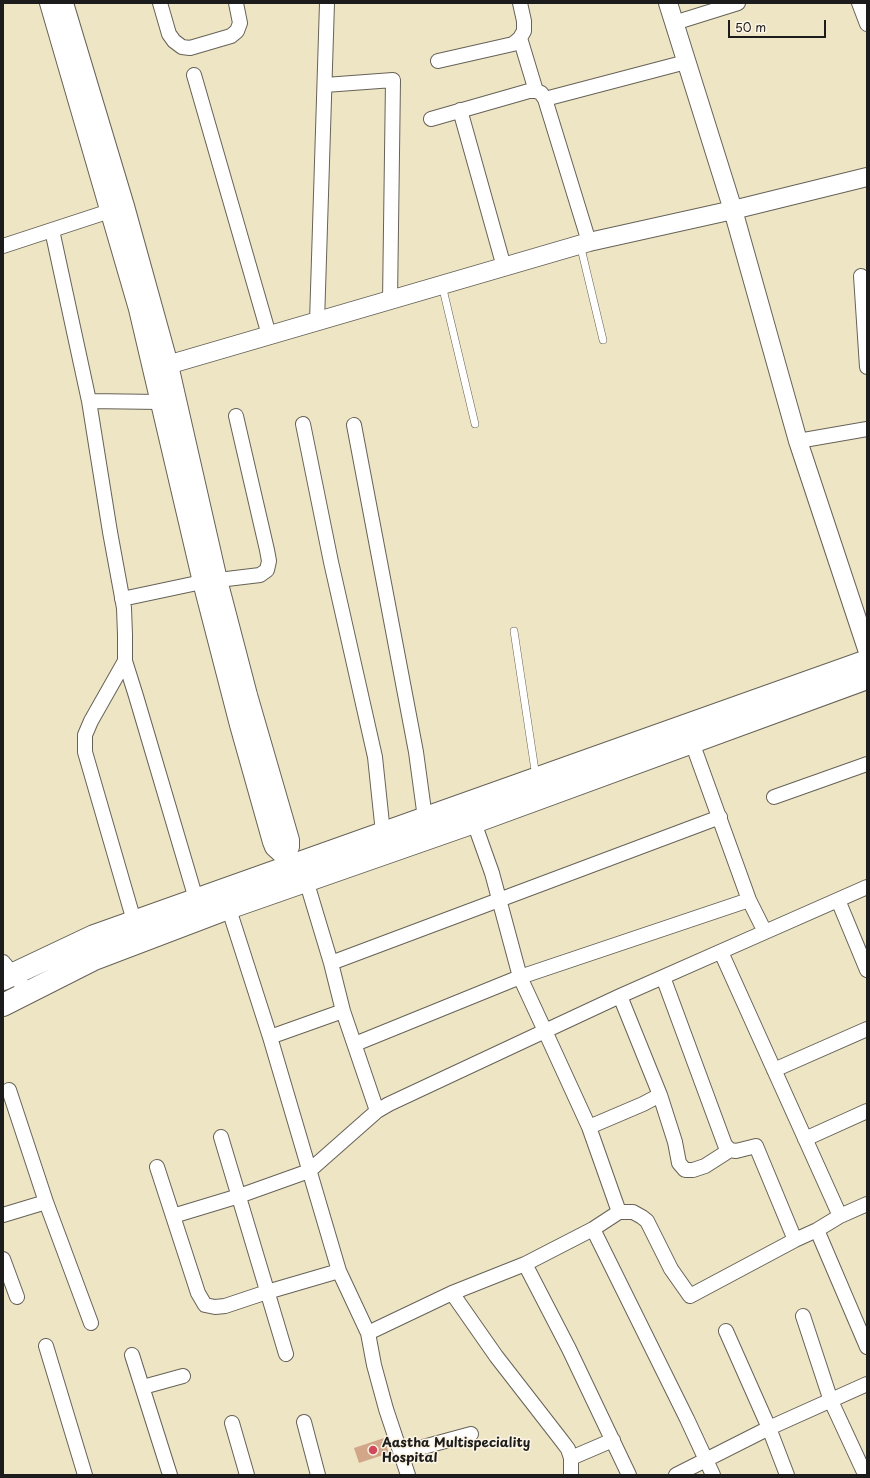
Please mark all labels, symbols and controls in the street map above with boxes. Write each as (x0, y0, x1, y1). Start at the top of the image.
scale bar (730, 12, 828, 38)
text: 50 m (735, 18, 766, 36)
place label: Aastha Multispeciality Hospital (382, 1435, 530, 1466)
marker: Aastha Multispeciality Hospital (367, 1444, 379, 1456)

